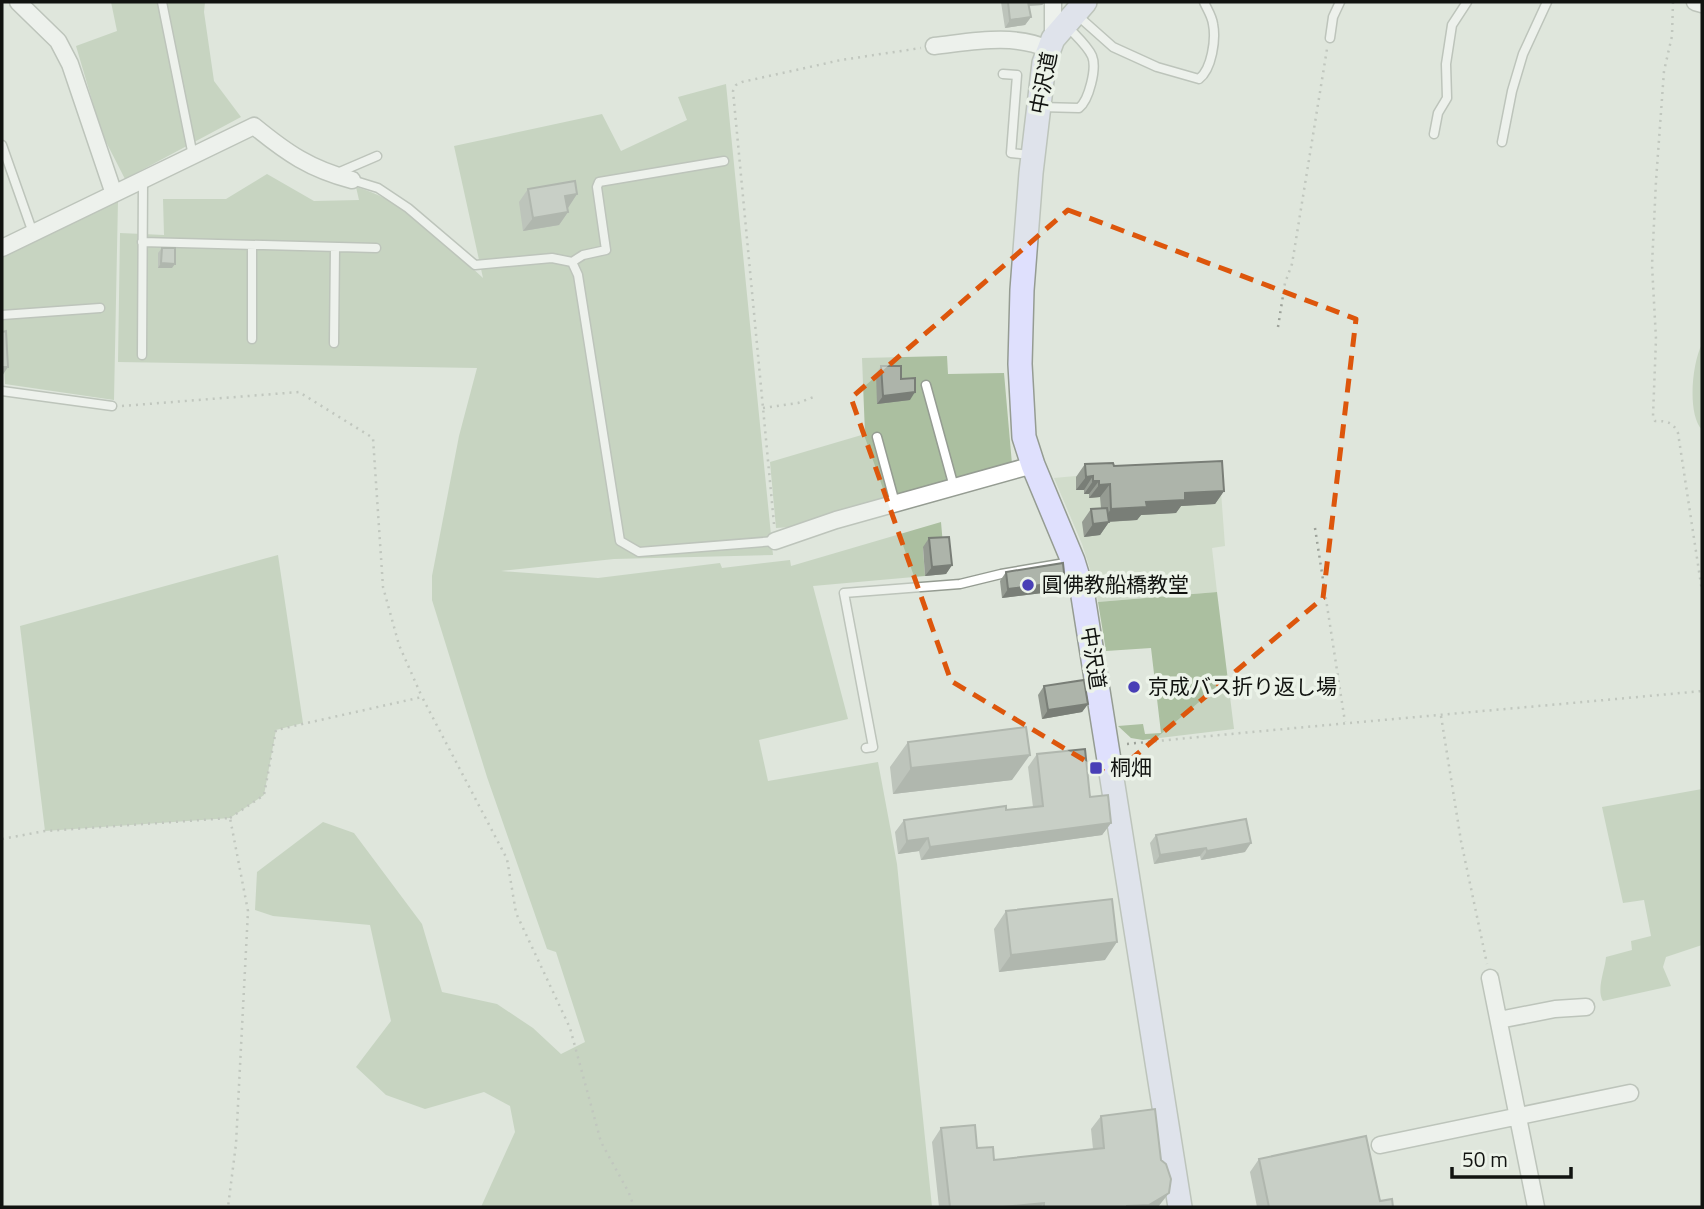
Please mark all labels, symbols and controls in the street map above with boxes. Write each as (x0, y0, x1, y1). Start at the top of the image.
street label: 中沢道 (1021, 49, 1065, 117)
place label: 圓佛教船橋教堂 (1042, 568, 1189, 600)
marker: 圓佛教船橋教堂 (1020, 577, 1036, 593)
street label: 中沢道 (1073, 624, 1115, 691)
place label: 京成バス折り返し場 (1148, 670, 1337, 702)
marker: 京成バス折り返し場 (1126, 679, 1142, 695)
place label: 桐畑 (1110, 751, 1152, 783)
marker: 桐畑 (1088, 760, 1104, 776)
scale bar (1452, 1136, 1571, 1180)
text: 50 m (1462, 1143, 1508, 1175)

